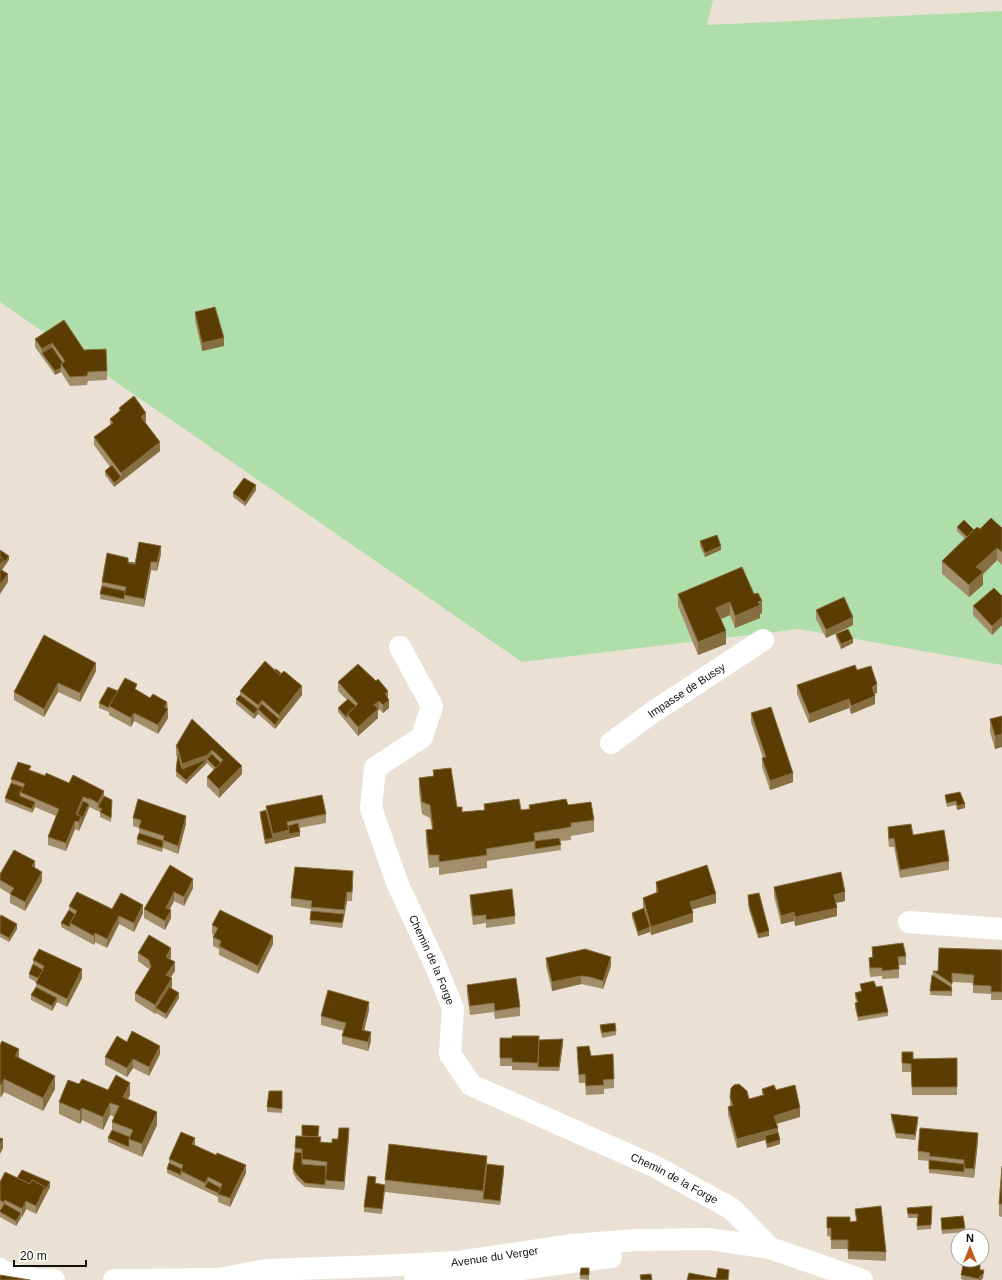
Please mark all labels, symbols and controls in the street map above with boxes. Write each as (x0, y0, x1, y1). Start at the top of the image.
street label: Impasse de Bussy (645, 660, 728, 720)
street label: Chemin de la Forge (407, 913, 457, 1006)
street label: Chemin de la Forge (629, 1151, 720, 1206)
north arrow (950, 1228, 990, 1268)
text: N (966, 1232, 974, 1244)
scale bar (14, 1242, 86, 1268)
street label: Avenue du Verger (451, 1244, 539, 1268)
text: 20 m (20, 1249, 47, 1263)

